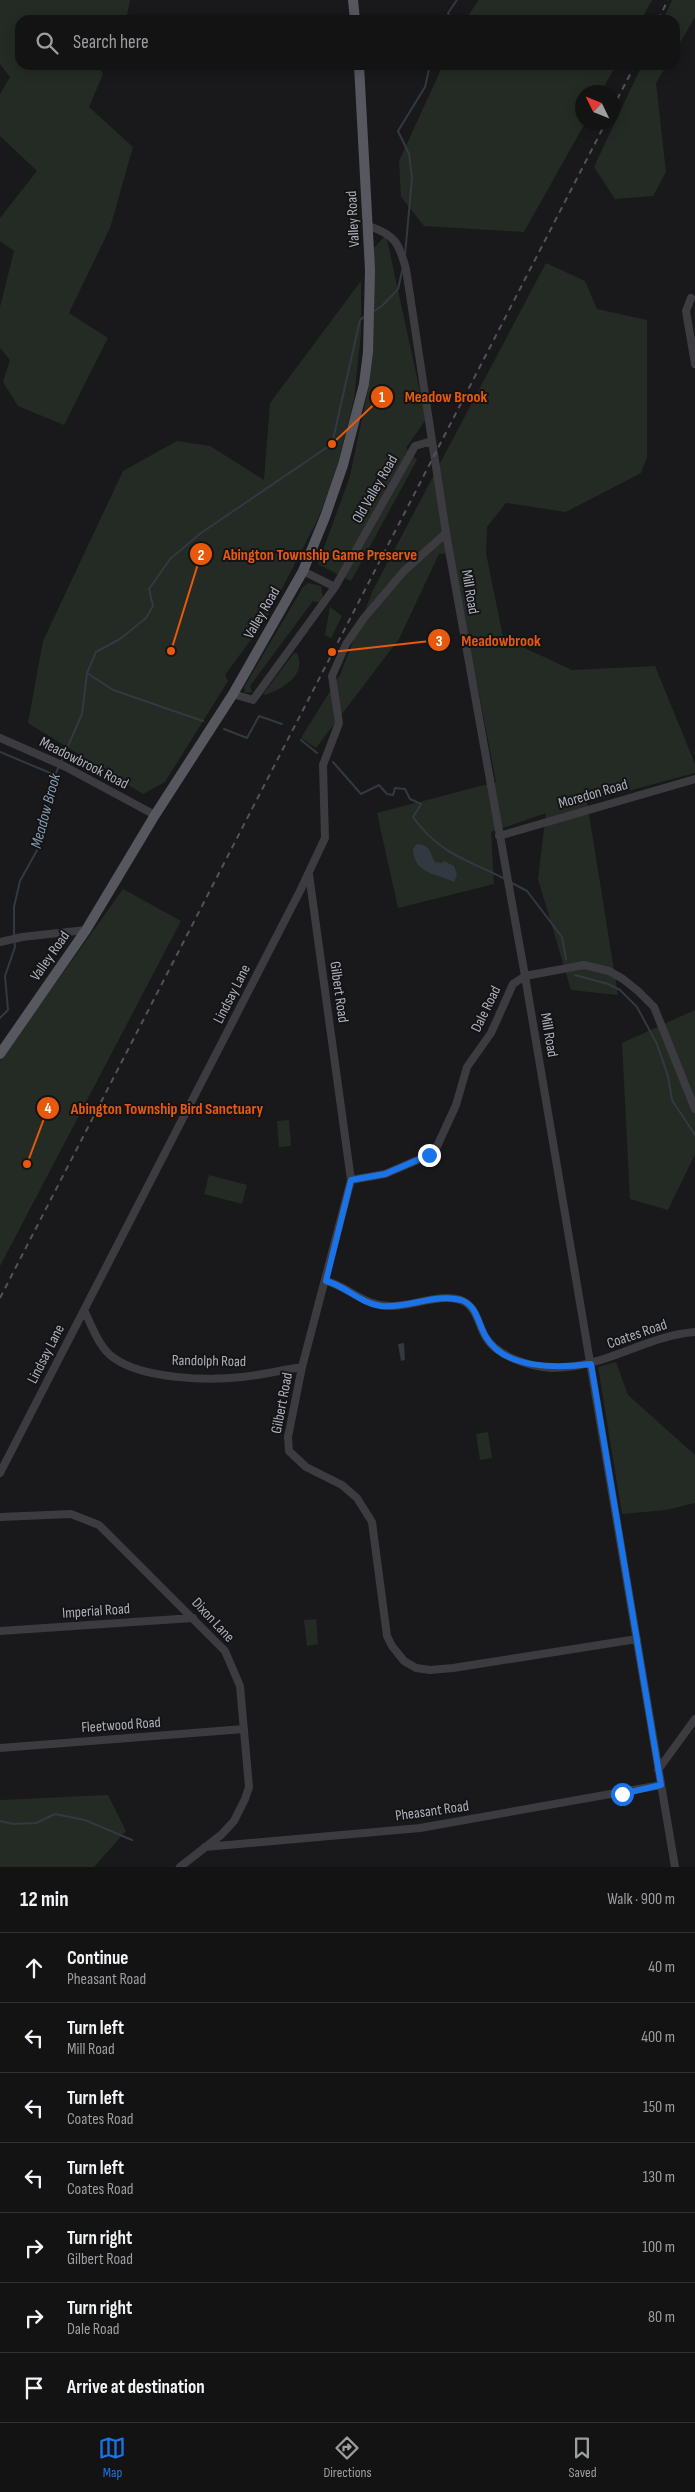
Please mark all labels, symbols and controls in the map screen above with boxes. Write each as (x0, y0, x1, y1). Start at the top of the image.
search box (15, 15, 680, 70)
icon: search (33, 29, 61, 57)
text: Search here (73, 31, 149, 54)
north arrow (575, 85, 620, 130)
street label: Valley Road (342, 190, 364, 248)
callout: Meadow Brook (369, 381, 497, 412)
text: 1 (379, 388, 385, 407)
text: Meadow Brook (405, 388, 488, 407)
street label: Old Valley Road (348, 452, 402, 526)
callout: Abington Township Game Preserve (188, 539, 427, 570)
text: 2 (198, 546, 204, 565)
text: Abington Township Game Preserve (222, 546, 417, 565)
street label: Mill Road (457, 568, 483, 616)
street label: Valley Road (240, 584, 284, 642)
callout: Meadowbrook (426, 625, 551, 656)
text: 3 (436, 632, 443, 651)
text: Meadowbrook (461, 632, 541, 651)
street label: Meadowbrook Road (36, 732, 132, 794)
water label: Meadow Brook (27, 771, 65, 850)
street label: Moredon Road (556, 775, 630, 813)
street label: Valley Road (26, 927, 74, 985)
street label: Gilbert Road (325, 960, 353, 1024)
street label: Lindsay Lane (209, 961, 255, 1027)
street label: Dale Road (467, 983, 505, 1035)
street label: Mill Road (536, 1011, 562, 1059)
callout: Abington Township Bird Sanctuary (36, 1092, 273, 1123)
text: 4 (45, 1099, 52, 1118)
text: Abington Township Bird Sanctuary (70, 1100, 264, 1119)
route end (418, 1144, 441, 1167)
street label: Coates Road (604, 1315, 670, 1353)
street label: Lindsay Lane (23, 1321, 69, 1387)
street label: Randolph Road (172, 1351, 246, 1371)
street label: Gilbert Road (267, 1371, 297, 1435)
street label: Dixon Lane (188, 1594, 238, 1646)
street label: Imperial Road (61, 1599, 131, 1623)
street label: Fleetwood Road (81, 1713, 161, 1737)
route start (611, 1783, 634, 1806)
street label: Pheasant Road (394, 1796, 470, 1826)
text: 12 min (20, 1887, 68, 1912)
text: Walk · 900 m (607, 1890, 675, 1909)
text: Continue (67, 1947, 128, 1970)
icon: ahead (20, 1954, 48, 1982)
text: 40 m (648, 1958, 675, 1977)
text: Pheasant Road (67, 1970, 146, 1989)
text: Turn left (67, 2017, 124, 2040)
icon: left (20, 2024, 48, 2052)
text: 400 m (641, 2028, 675, 2047)
text: Mill Road (67, 2040, 115, 2059)
text: Turn left (67, 2087, 124, 2110)
icon: left (20, 2094, 48, 2122)
text: 150 m (643, 2098, 675, 2117)
text: Coates Road (67, 2110, 134, 2129)
text: Turn left (67, 2157, 124, 2180)
icon: left (20, 2164, 48, 2192)
text: 130 m (643, 2168, 675, 2187)
text: Coates Road (67, 2180, 134, 2199)
text: Turn right (67, 2227, 132, 2250)
icon: right (20, 2234, 48, 2262)
text: 100 m (642, 2238, 675, 2257)
text: Gilbert Road (67, 2250, 133, 2269)
text: Turn right (67, 2297, 132, 2320)
icon: right (20, 2304, 48, 2332)
text: 80 m (648, 2308, 675, 2327)
text: Dale Road (67, 2320, 120, 2339)
icon: arrive (20, 2374, 48, 2402)
text: Arrive at destination (67, 2376, 205, 2399)
tab: Map (98, 2434, 126, 2481)
tab: Directions (323, 2434, 372, 2481)
tab: Saved (568, 2434, 597, 2481)

